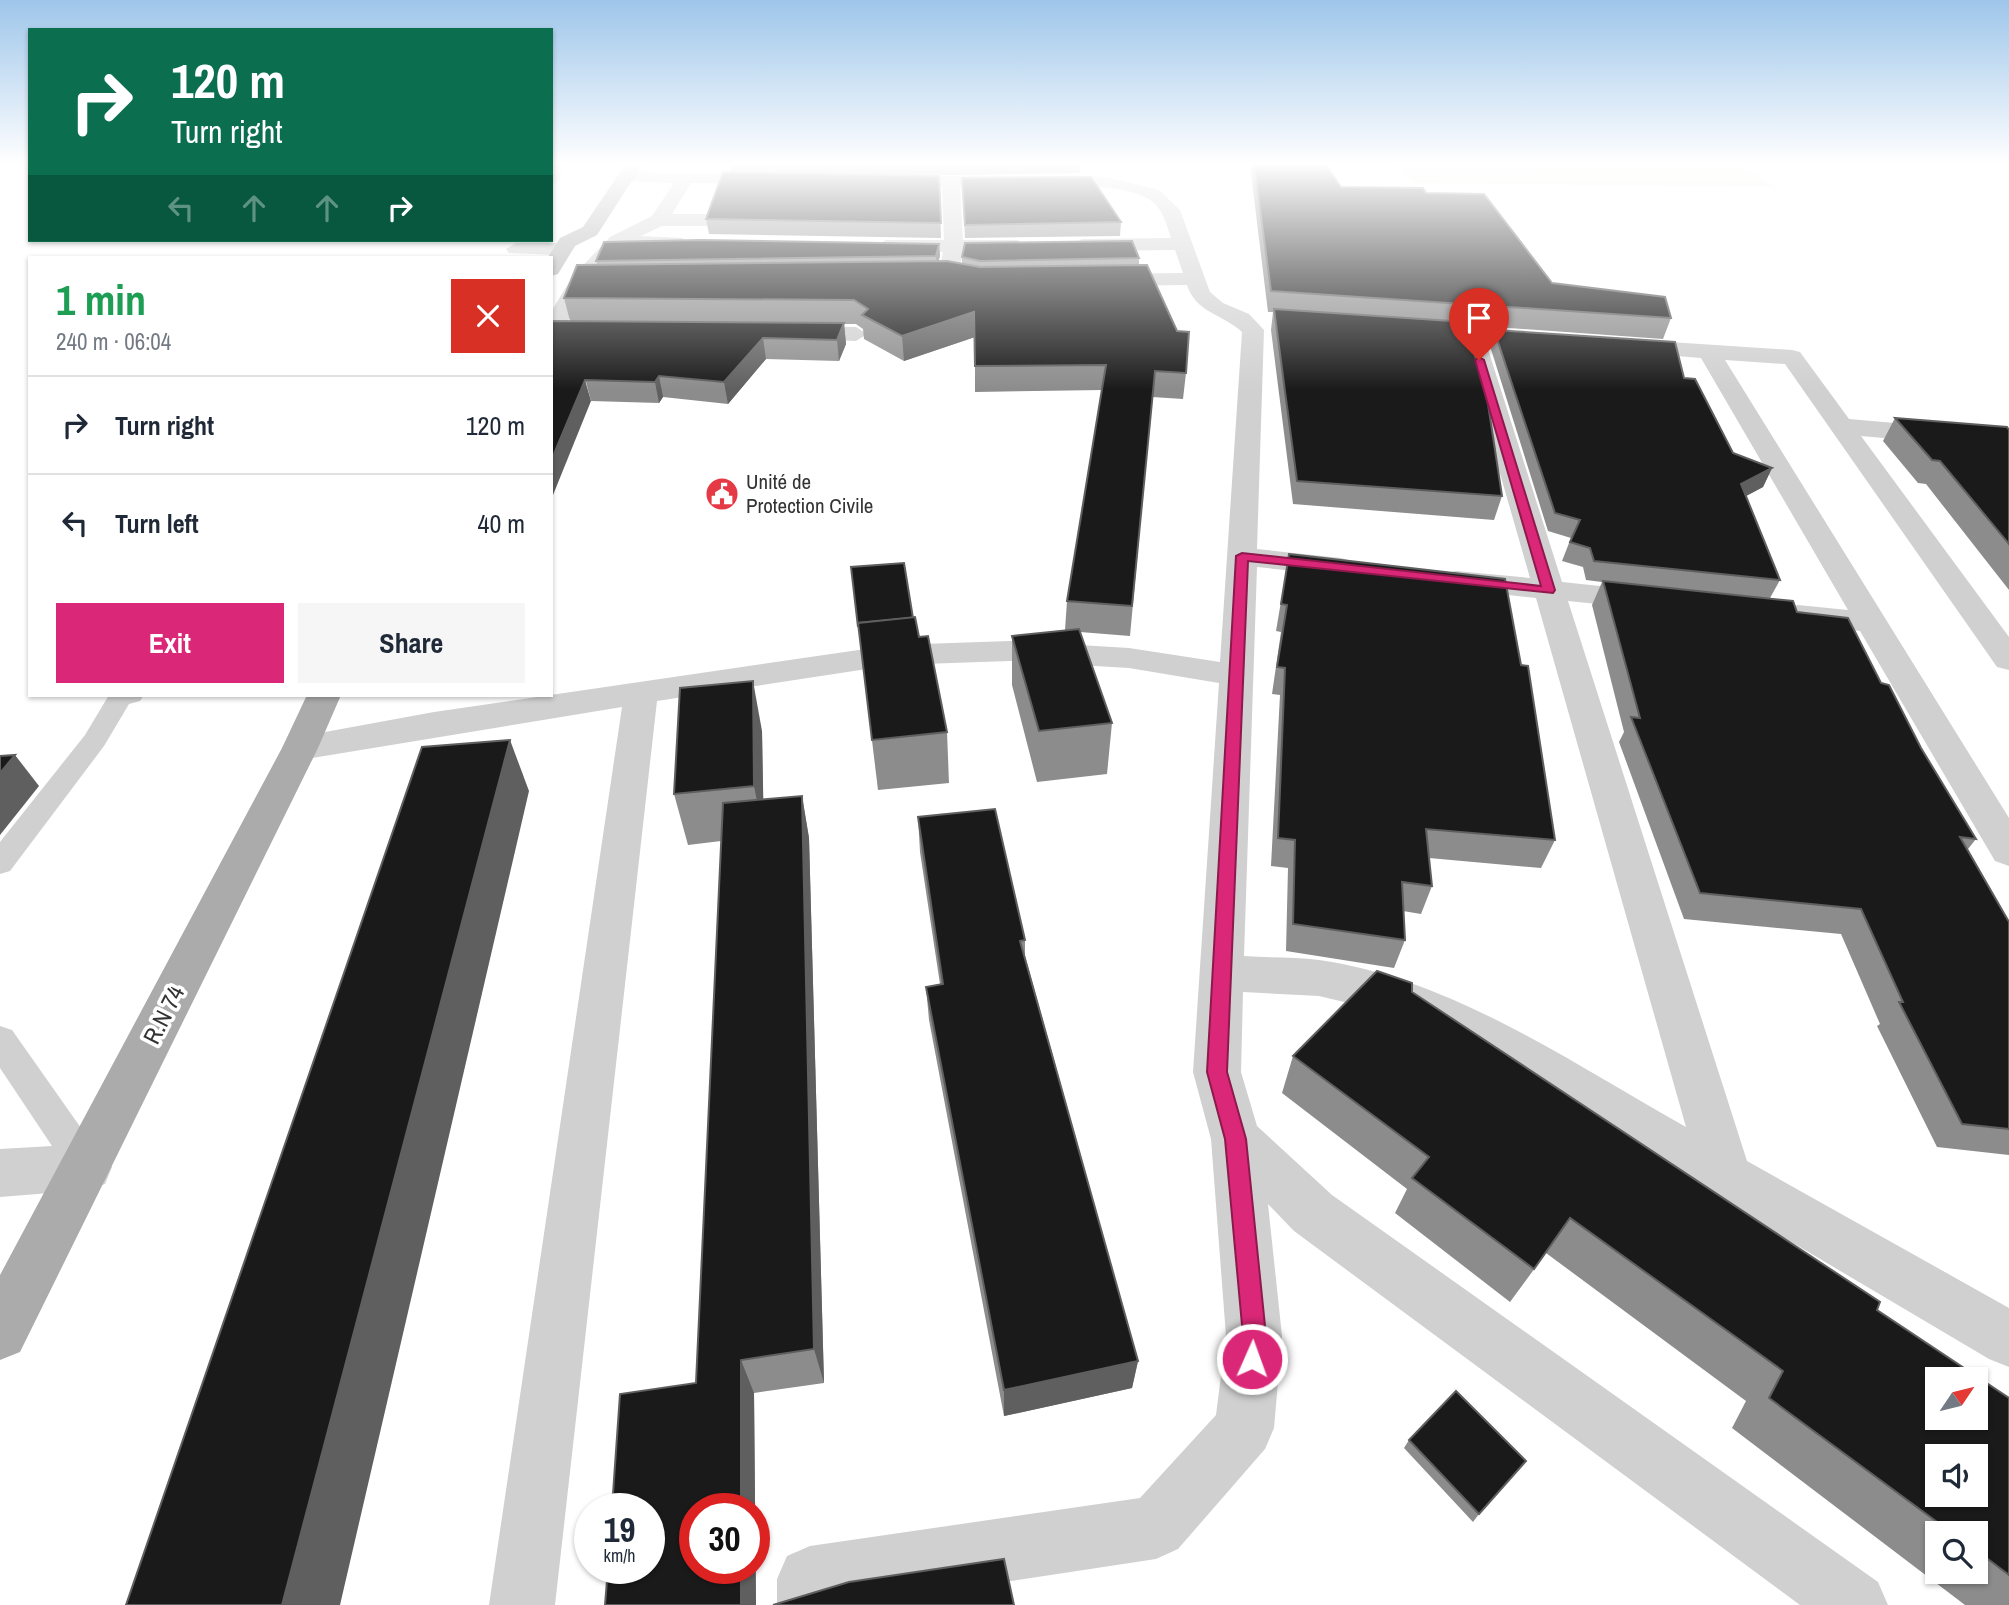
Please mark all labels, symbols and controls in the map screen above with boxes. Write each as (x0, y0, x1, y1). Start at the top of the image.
text: 120 m (171, 47, 285, 113)
icon: right (56, 56, 147, 147)
text: Turn right (171, 110, 283, 153)
icon: left (162, 189, 200, 227)
icon: ahead (235, 189, 273, 227)
icon: ahead (308, 189, 346, 227)
icon: right (381, 189, 419, 227)
text: 1 min (56, 272, 146, 328)
button: close (451, 279, 525, 353)
pin (1449, 288, 1509, 360)
icon: arrive (1460, 299, 1498, 337)
text: 240 m · 06:04 (56, 326, 171, 357)
icon: right (56, 406, 94, 444)
text: Turn right (115, 408, 214, 443)
text: 120 m (466, 408, 525, 443)
place label: Unité de Protection Civile (746, 467, 873, 520)
public building icon: Unité de Protection Civile (703, 475, 741, 513)
icon: left (56, 504, 94, 542)
text: Turn left (115, 506, 199, 541)
text: 40 m (478, 506, 525, 541)
button: Exit (56, 603, 284, 683)
button: Share (298, 603, 525, 683)
street label: R.N 74 (135, 980, 191, 1049)
position arrow (1215, 1322, 1289, 1396)
north arrow (1925, 1367, 1988, 1430)
map controls (1925, 1367, 1988, 1584)
button: sound (1925, 1444, 1988, 1507)
speed limit sign: 30 (679, 1493, 770, 1584)
text: 19 (604, 1506, 635, 1553)
button: search (1925, 1521, 1988, 1584)
text: km/h (604, 1543, 636, 1568)

